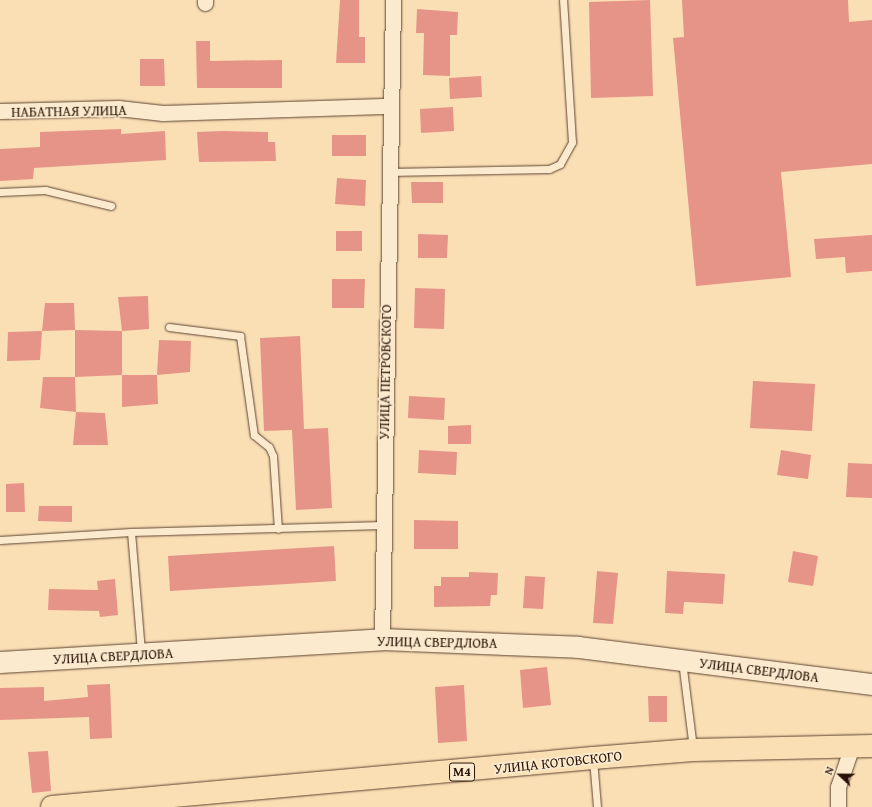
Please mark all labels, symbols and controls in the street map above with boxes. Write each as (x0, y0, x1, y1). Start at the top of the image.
street label: НАБАТНАЯ УЛИЦА (11, 102, 127, 120)
street label: УЛИЦА ПЕТРОВСКОГО (375, 304, 395, 440)
street label: УЛИЦА СВЕРДЛОВА (377, 633, 497, 651)
street label: УЛИЦА СВЕРДЛОВА (52, 644, 174, 668)
street label: УЛИЦА СВЕРДЛОВА (698, 654, 820, 686)
street label: УЛИЦА КОТОВСКОГО (493, 747, 623, 777)
north arrow (820, 755, 860, 795)
road number: M4 (449, 761, 475, 783)
text: N (820, 764, 838, 777)

